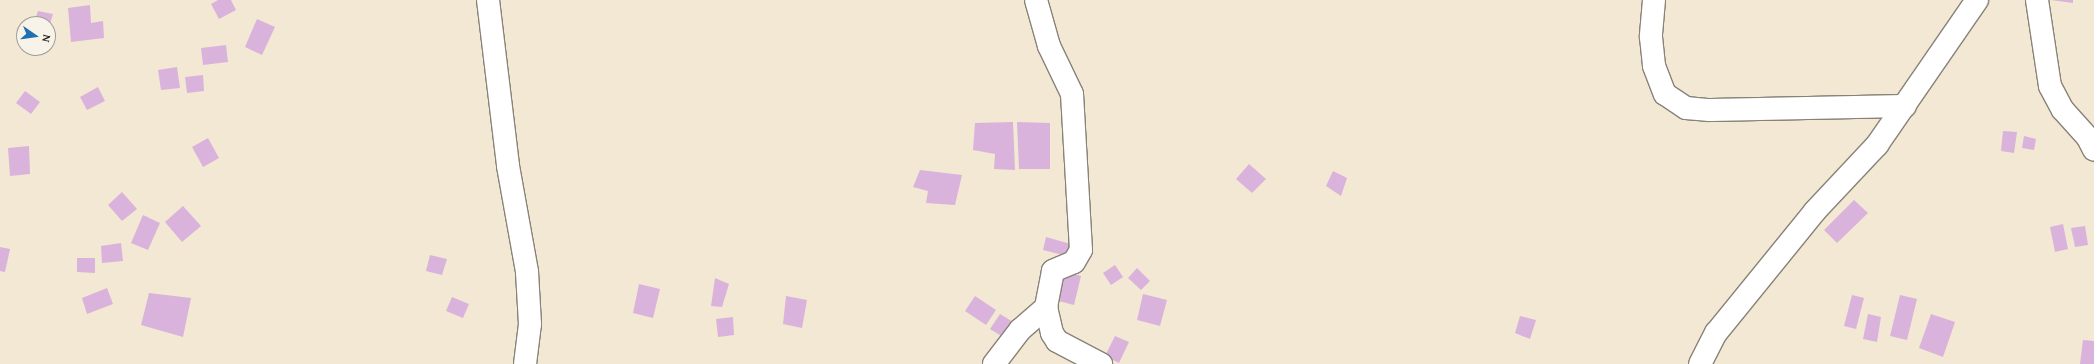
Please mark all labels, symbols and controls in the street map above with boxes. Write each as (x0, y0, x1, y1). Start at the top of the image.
north arrow (16, 16, 56, 56)
text: N (38, 33, 55, 44)

